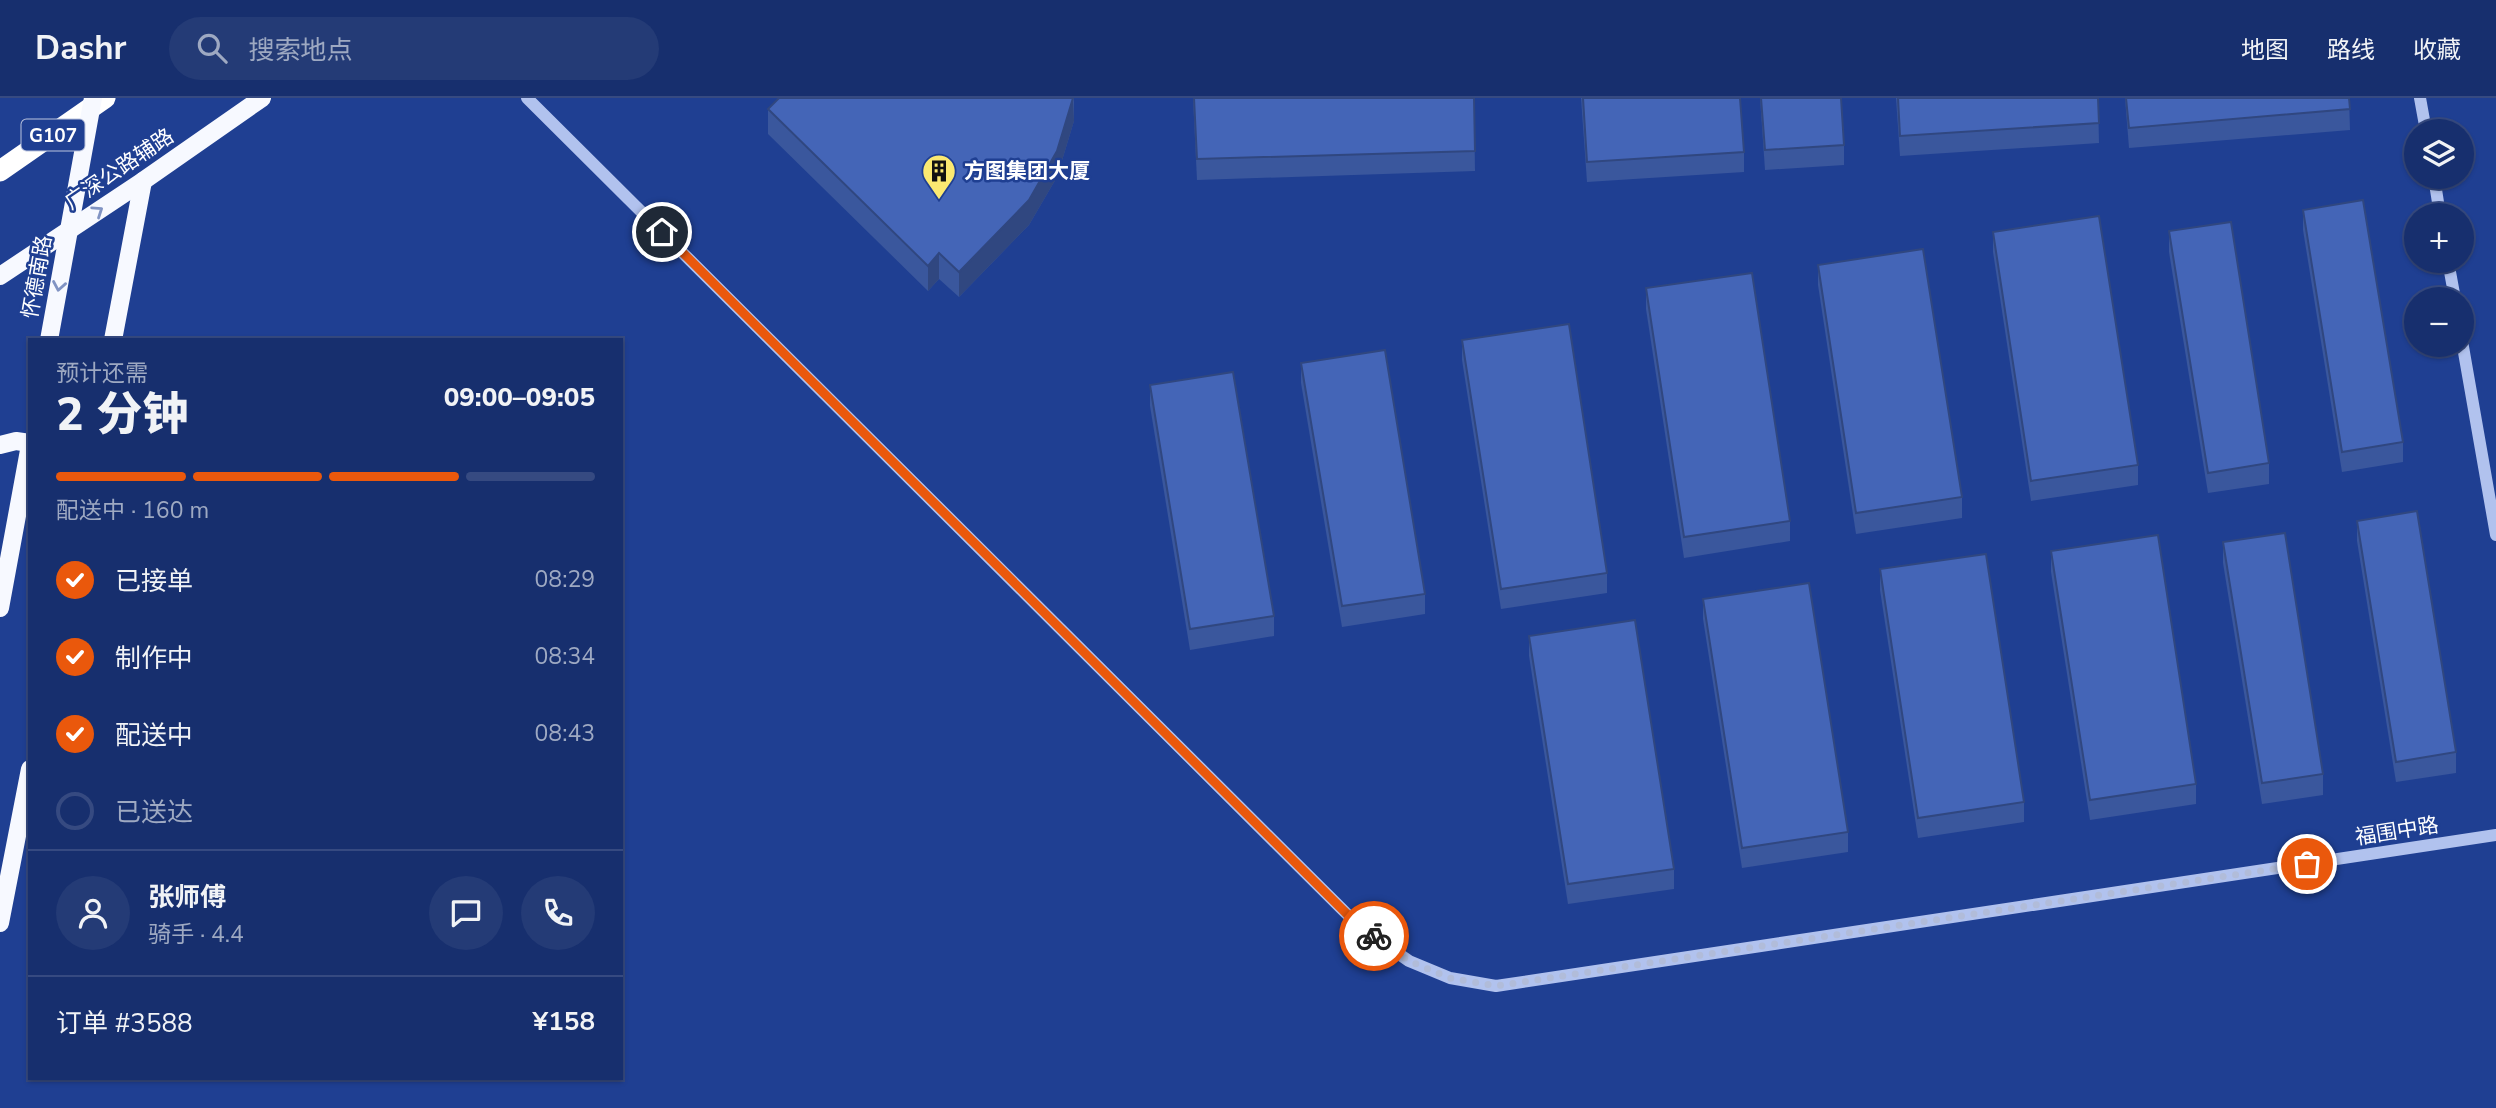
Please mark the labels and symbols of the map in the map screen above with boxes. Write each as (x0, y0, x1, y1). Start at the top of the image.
road number: G107 (22, 120, 84, 150)
street label: 广深公路辅路 (59, 122, 179, 216)
building icon: 方图集团大厦 (920, 152, 958, 201)
place label: 方图集团大厦 (964, 157, 1090, 185)
pin (632, 202, 692, 262)
one-way arrow (90, 207, 103, 219)
street label: 怀德南路 (16, 233, 58, 321)
one-way arrow (52, 280, 67, 292)
street label: 福围中路 (2353, 811, 2441, 851)
pin (2277, 834, 2337, 894)
courier (1339, 901, 1409, 971)

